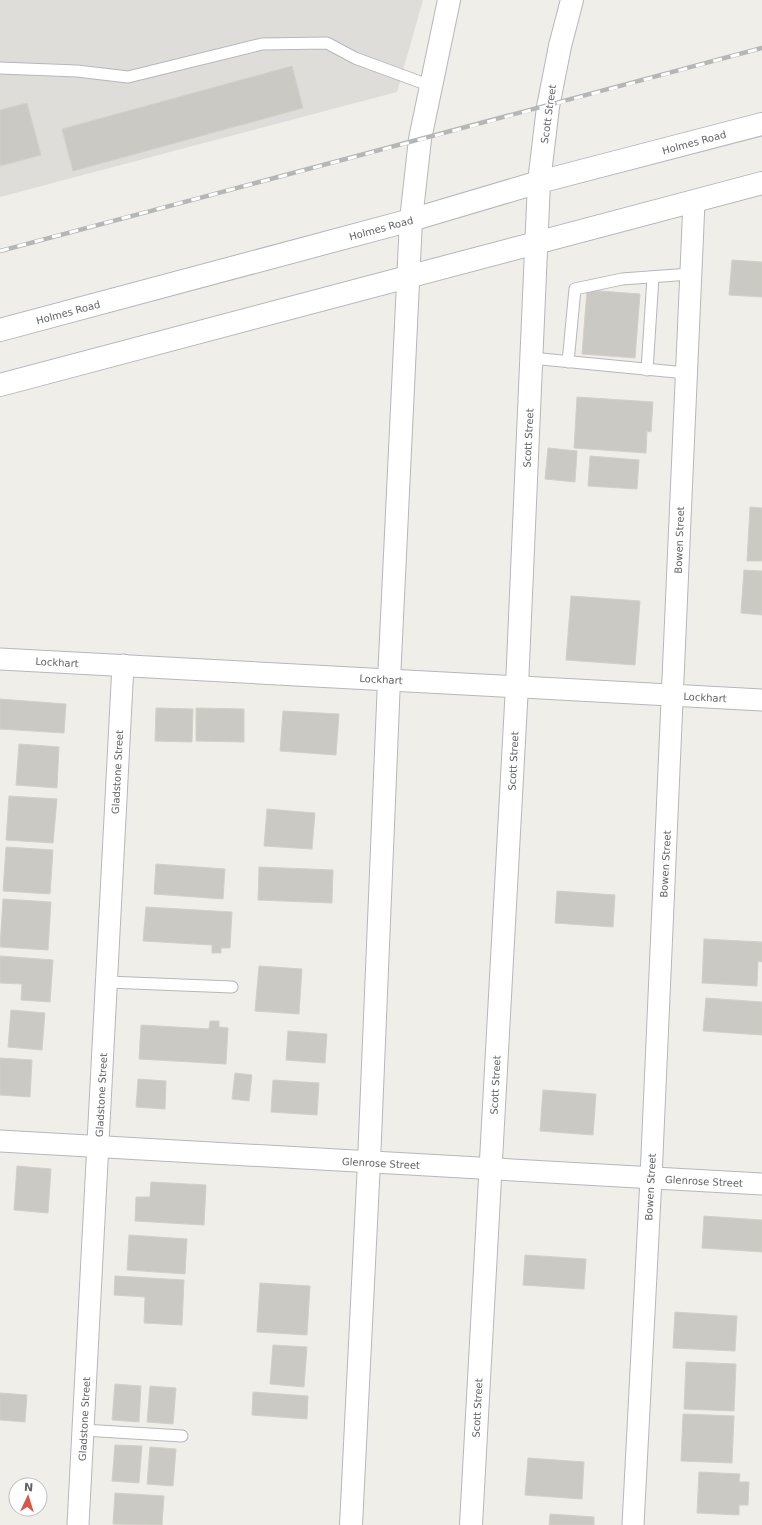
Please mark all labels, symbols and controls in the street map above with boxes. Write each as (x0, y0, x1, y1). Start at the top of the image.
street label: Scott Street (539, 84, 558, 144)
street label: Holmes Road (661, 129, 727, 156)
street label: Holmes Road (348, 215, 414, 242)
street label: Holmes Road (35, 299, 101, 326)
street label: Scott Street (521, 408, 536, 468)
street label: Bowen Street (673, 506, 686, 574)
street label: Lockhart (35, 656, 79, 669)
street label: Lockhart (359, 673, 403, 686)
street label: Lockhart (683, 691, 727, 704)
street label: Gladstone Street (110, 730, 125, 814)
street label: Scott Street (506, 731, 521, 791)
street label: Bowen Street (658, 830, 673, 898)
street label: Gladstone Street (94, 1053, 109, 1137)
street label: Scott Street (488, 1055, 503, 1115)
street label: Bowen Street (643, 1153, 658, 1221)
street label: Glenrose Street (342, 1156, 420, 1171)
street label: Glenrose Street (665, 1174, 743, 1189)
street label: Gladstone Street (77, 1377, 92, 1461)
street label: Scott Street (470, 1378, 485, 1438)
north arrow (8, 1477, 48, 1517)
text: N (24, 1481, 34, 1494)

